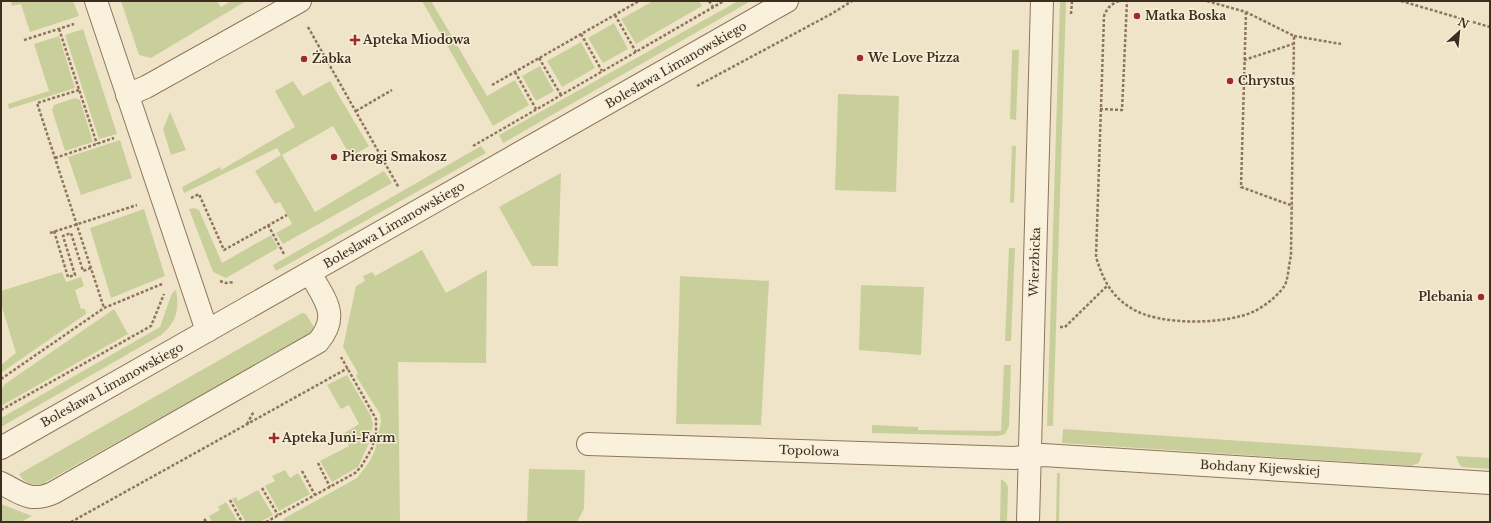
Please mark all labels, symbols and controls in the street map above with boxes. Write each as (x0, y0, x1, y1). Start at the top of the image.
place label: Matka Boska (1145, 8, 1226, 23)
marker: Matka Boska (1132, 11, 1142, 21)
north arrow (1439, 12, 1479, 52)
text: N (1456, 15, 1472, 32)
street label: Bolesława Limanowskiego (602, 18, 749, 111)
place label: Apteka Miodowa (362, 32, 470, 47)
marker: Apteka Miodowa (350, 35, 360, 45)
place label: Żabka (312, 50, 352, 66)
place label: We Love Pizza (867, 50, 960, 65)
marker: We Love Pizza (855, 53, 865, 63)
marker: Żabka (299, 54, 309, 64)
place label: Chrystus (1238, 73, 1295, 88)
marker: Chrystus (1225, 76, 1235, 86)
place label: Pierogi Smakosz (342, 149, 447, 164)
marker: Pierogi Smakosz (329, 152, 339, 162)
street label: Bolesława Limanowskiego (320, 178, 467, 271)
street label: Wierzbicka (1026, 226, 1043, 298)
place label: Plebania (1418, 289, 1473, 304)
marker: Plebania (1476, 292, 1486, 302)
street label: Bolesława Limanowskiego (38, 339, 186, 430)
place label: Apteka Juni-Farm (281, 430, 396, 445)
marker: Apteka Juni-Farm (269, 433, 279, 443)
street label: Topolowa (779, 442, 840, 459)
street label: Bohdany Kijewskiej (1200, 457, 1320, 478)

